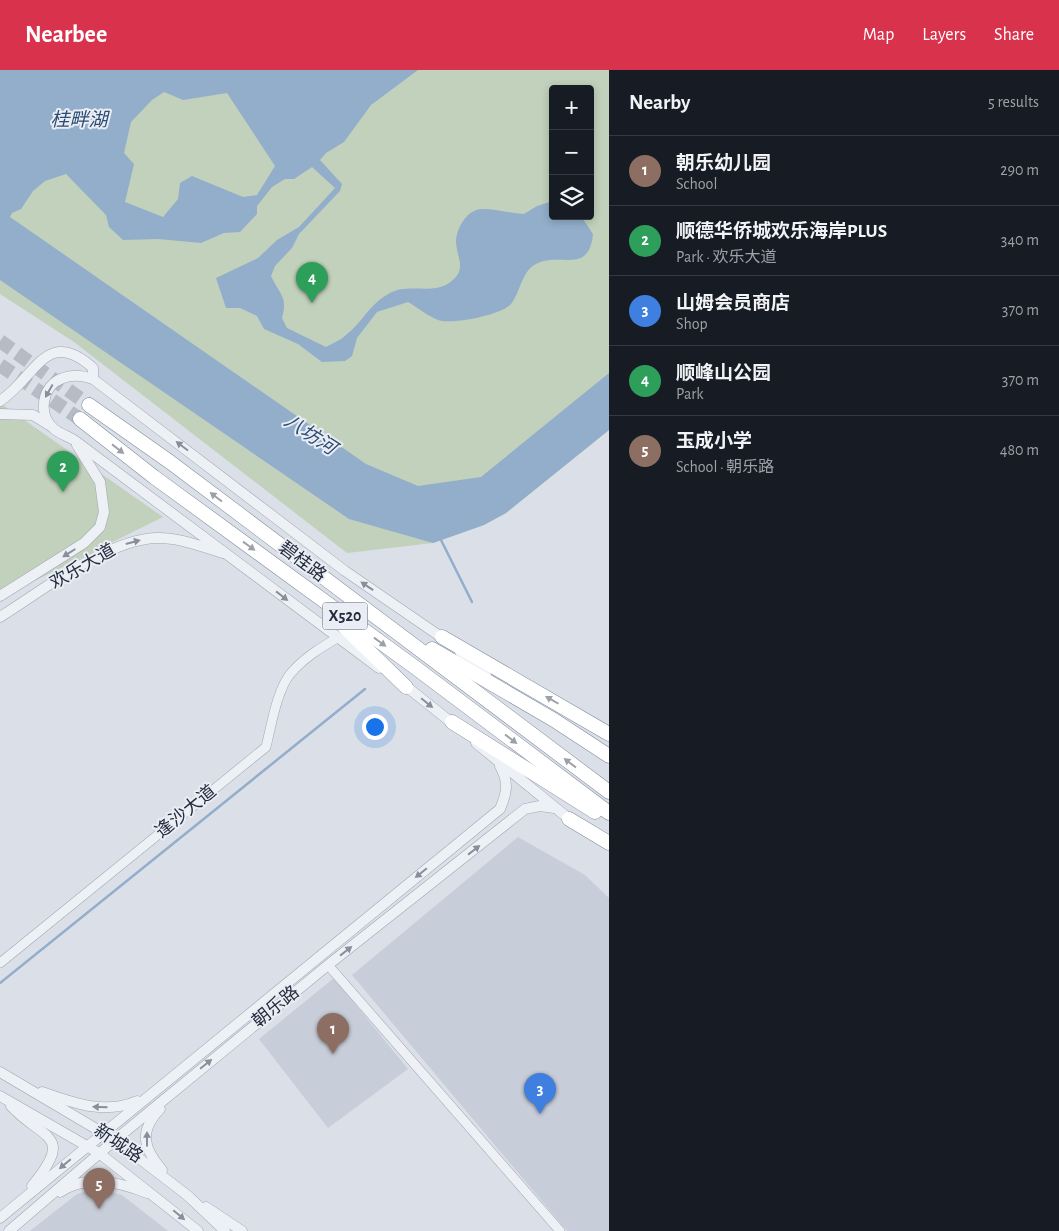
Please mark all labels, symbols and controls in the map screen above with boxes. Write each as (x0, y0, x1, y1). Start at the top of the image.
text: Nearbee (25, 23, 107, 47)
text: Map (863, 26, 894, 44)
text: Layers (922, 26, 966, 44)
text: Share (994, 26, 1034, 44)
map controls (549, 85, 594, 220)
button: + (549, 85, 594, 130)
text: Nearby (629, 92, 690, 113)
text: 5 results (988, 94, 1039, 110)
water label: 桂畔湖 (50, 110, 110, 130)
button: − (549, 130, 594, 175)
text: 朝乐幼儿园 (676, 154, 771, 173)
text: 1 (642, 162, 648, 178)
text: 290 m (1000, 162, 1039, 178)
button: layers (549, 175, 594, 220)
text: School (676, 176, 717, 192)
text: 顺德华侨城欢乐海岸PLUS (676, 222, 887, 241)
text: 2 (641, 232, 649, 248)
text: 340 m (1001, 232, 1039, 248)
text: Park · 欢乐大道 (676, 249, 777, 265)
pin: 4 (296, 262, 328, 303)
text: 山姆会员商店 (676, 294, 790, 313)
text: 3 (642, 302, 648, 318)
text: 370 m (1002, 302, 1039, 318)
text: Shop (676, 316, 708, 332)
text: 顺峰山公园 (676, 364, 771, 383)
text: 4 (641, 372, 649, 388)
text: 370 m (1002, 372, 1039, 388)
one-way arrow (45, 383, 53, 398)
text: Park (676, 386, 704, 402)
water label: 八坊河 (281, 410, 344, 461)
text: 玉成小学 (676, 432, 752, 451)
one-way arrow (176, 441, 189, 452)
text: 5 (642, 442, 648, 458)
text: 480 m (1000, 442, 1039, 458)
one-way arrow (112, 444, 125, 455)
pin: 2 (47, 451, 79, 492)
text: School · 朝乐路 (676, 459, 774, 475)
one-way arrow (210, 492, 223, 503)
one-way arrow (126, 537, 141, 545)
street label: 碧桂路 (275, 537, 330, 585)
street label: 欢乐大道 (46, 539, 119, 593)
one-way arrow (242, 540, 255, 551)
one-way arrow (62, 549, 76, 558)
one-way arrow (361, 581, 374, 591)
one-way arrow (276, 591, 289, 602)
road number: X520 (322, 602, 368, 630)
one-way arrow (373, 636, 386, 647)
one-way arrow (545, 696, 559, 705)
one-way arrow (420, 698, 433, 709)
your location (362, 714, 388, 740)
one-way arrow (504, 733, 517, 744)
one-way arrow (563, 758, 577, 768)
street label: 逢沙大道 (151, 781, 220, 842)
one-way arrow (467, 845, 480, 855)
one-way arrow (415, 868, 428, 879)
one-way arrow (339, 945, 352, 956)
street label: 朝乐路 (248, 981, 303, 1031)
pin: 1 (317, 1013, 349, 1054)
one-way arrow (200, 1059, 213, 1070)
pin: 3 (524, 1073, 556, 1114)
one-way arrow (92, 1103, 108, 1111)
street label: 新城路 (91, 1120, 147, 1167)
one-way arrow (143, 1130, 151, 1146)
one-way arrow (59, 1159, 72, 1170)
pin: 5 (83, 1168, 115, 1209)
one-way arrow (173, 1209, 185, 1221)

